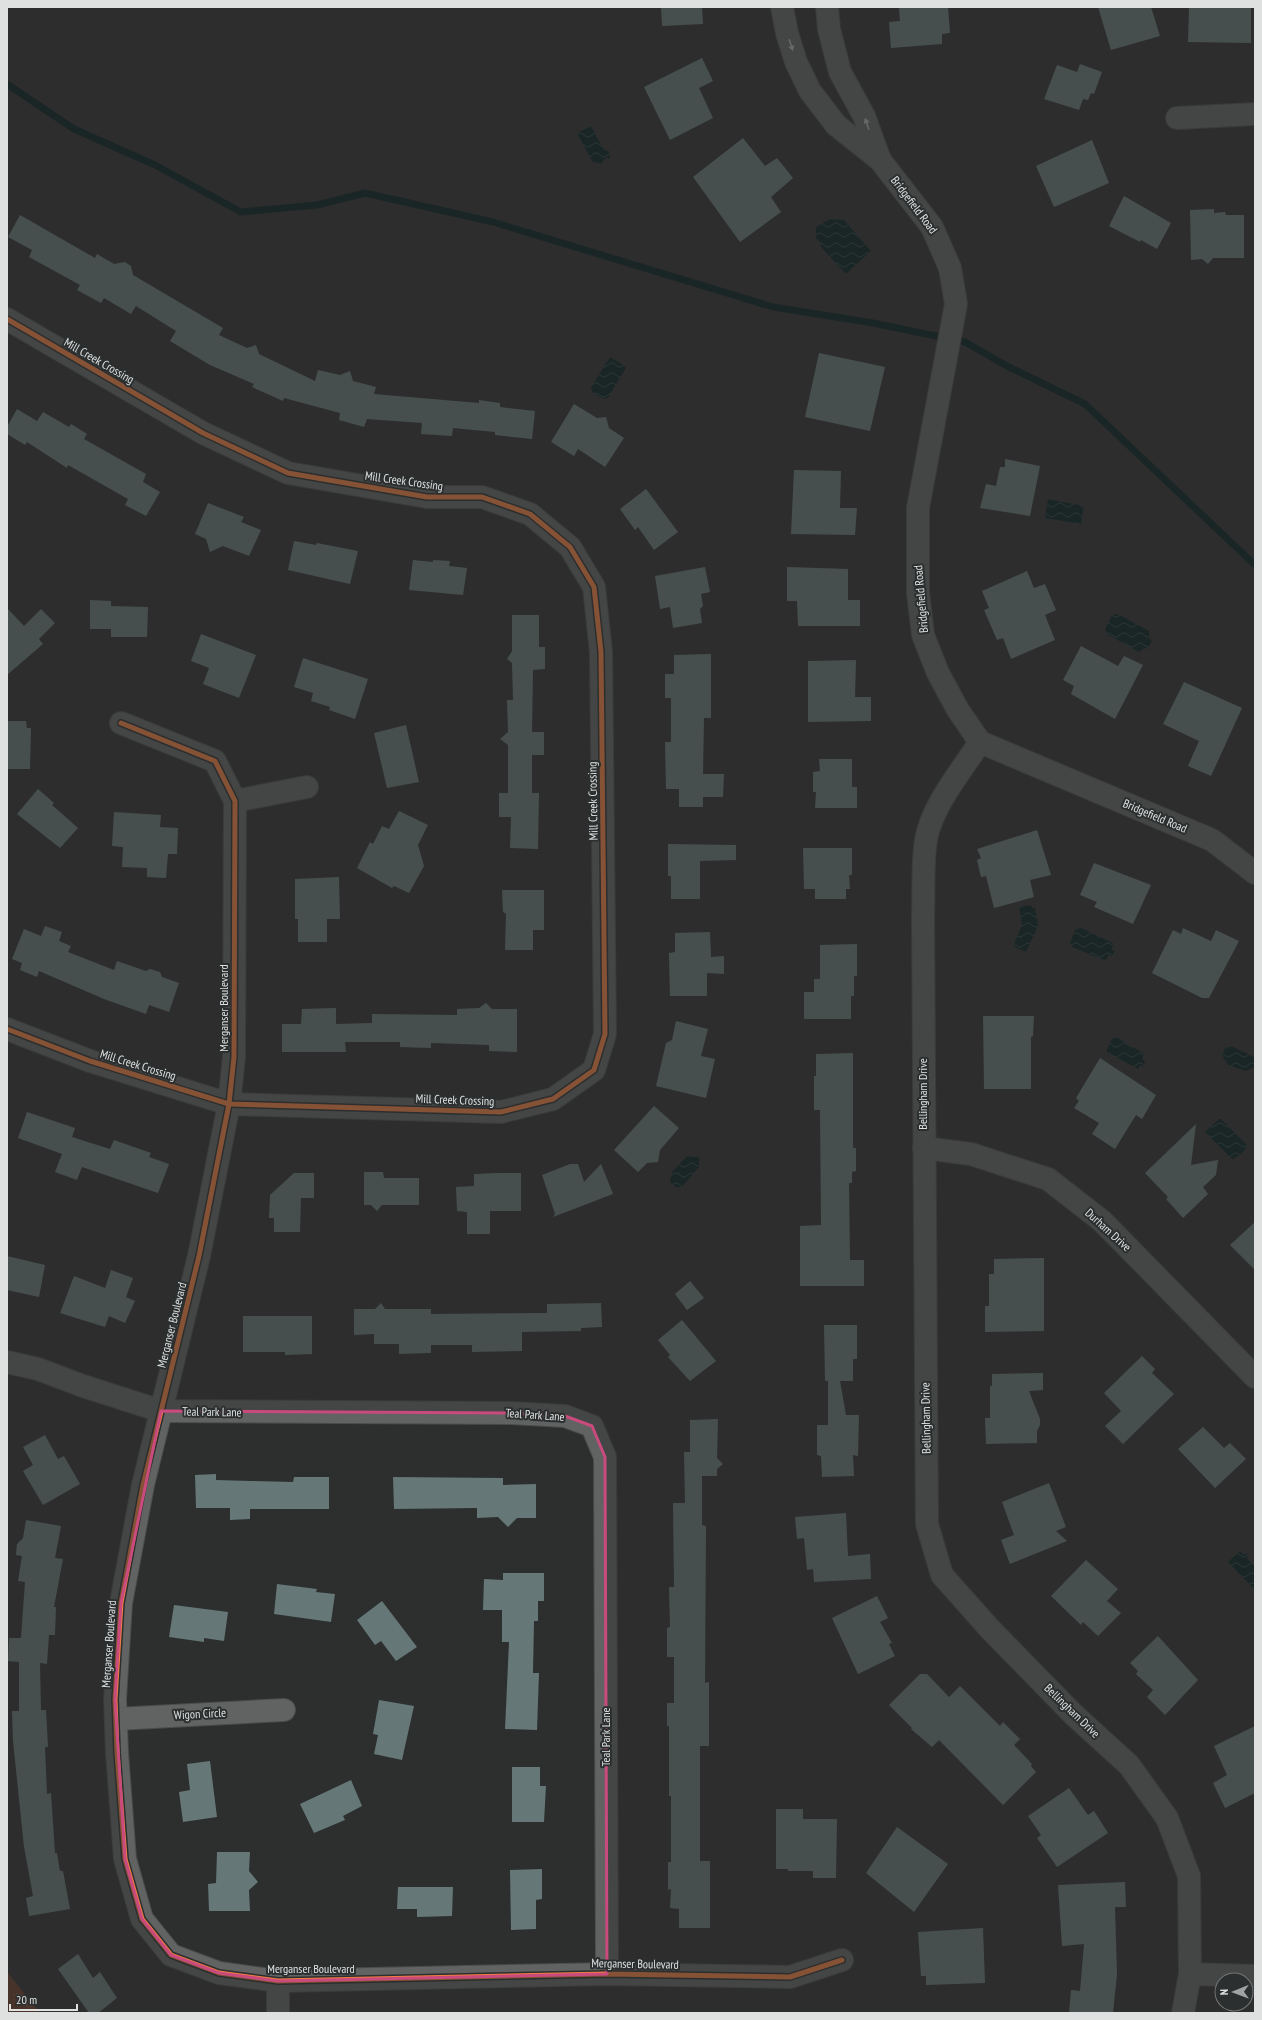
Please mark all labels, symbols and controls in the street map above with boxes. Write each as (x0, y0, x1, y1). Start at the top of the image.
one-way arrow (788, 39, 794, 51)
one-way arrow (863, 117, 869, 129)
street label: Bridgefield Road (888, 173, 941, 236)
street label: Mill Creek Crossing (61, 334, 137, 387)
street label: Mill Creek Crossing (364, 468, 444, 493)
street label: Bridgefield Road (910, 564, 931, 634)
street label: Mill Creek Crossing (584, 762, 601, 841)
street label: Bridgefield Road (1121, 795, 1189, 836)
street label: Merganser Boulevard (216, 964, 231, 1052)
street label: Mill Creek Crossing (98, 1046, 178, 1083)
street label: Bellingham Drive (915, 1058, 930, 1130)
street label: Mill Creek Crossing (415, 1091, 495, 1108)
street label: Durham Drive (1082, 1205, 1135, 1254)
street label: Merganser Boulevard (154, 1281, 189, 1369)
street label: Bellingham Drive (917, 1382, 934, 1454)
street label: Teal Park Lane (182, 1403, 242, 1420)
street label: Teal Park Lane (505, 1405, 565, 1424)
street label: Merganser Boulevard (98, 1600, 119, 1688)
street label: Bellingham Drive (1041, 1680, 1103, 1741)
street label: Wigon Circle (173, 1705, 227, 1722)
street label: Teal Park Lane (598, 1707, 613, 1767)
street label: Merganser Boulevard (591, 1955, 679, 1972)
street label: Merganser Boulevard (267, 1961, 355, 1976)
north arrow (1214, 1972, 1254, 2012)
scale bar (10, 1986, 77, 2012)
text: N (1217, 1989, 1231, 1995)
text: 20 m (16, 1992, 37, 2007)

